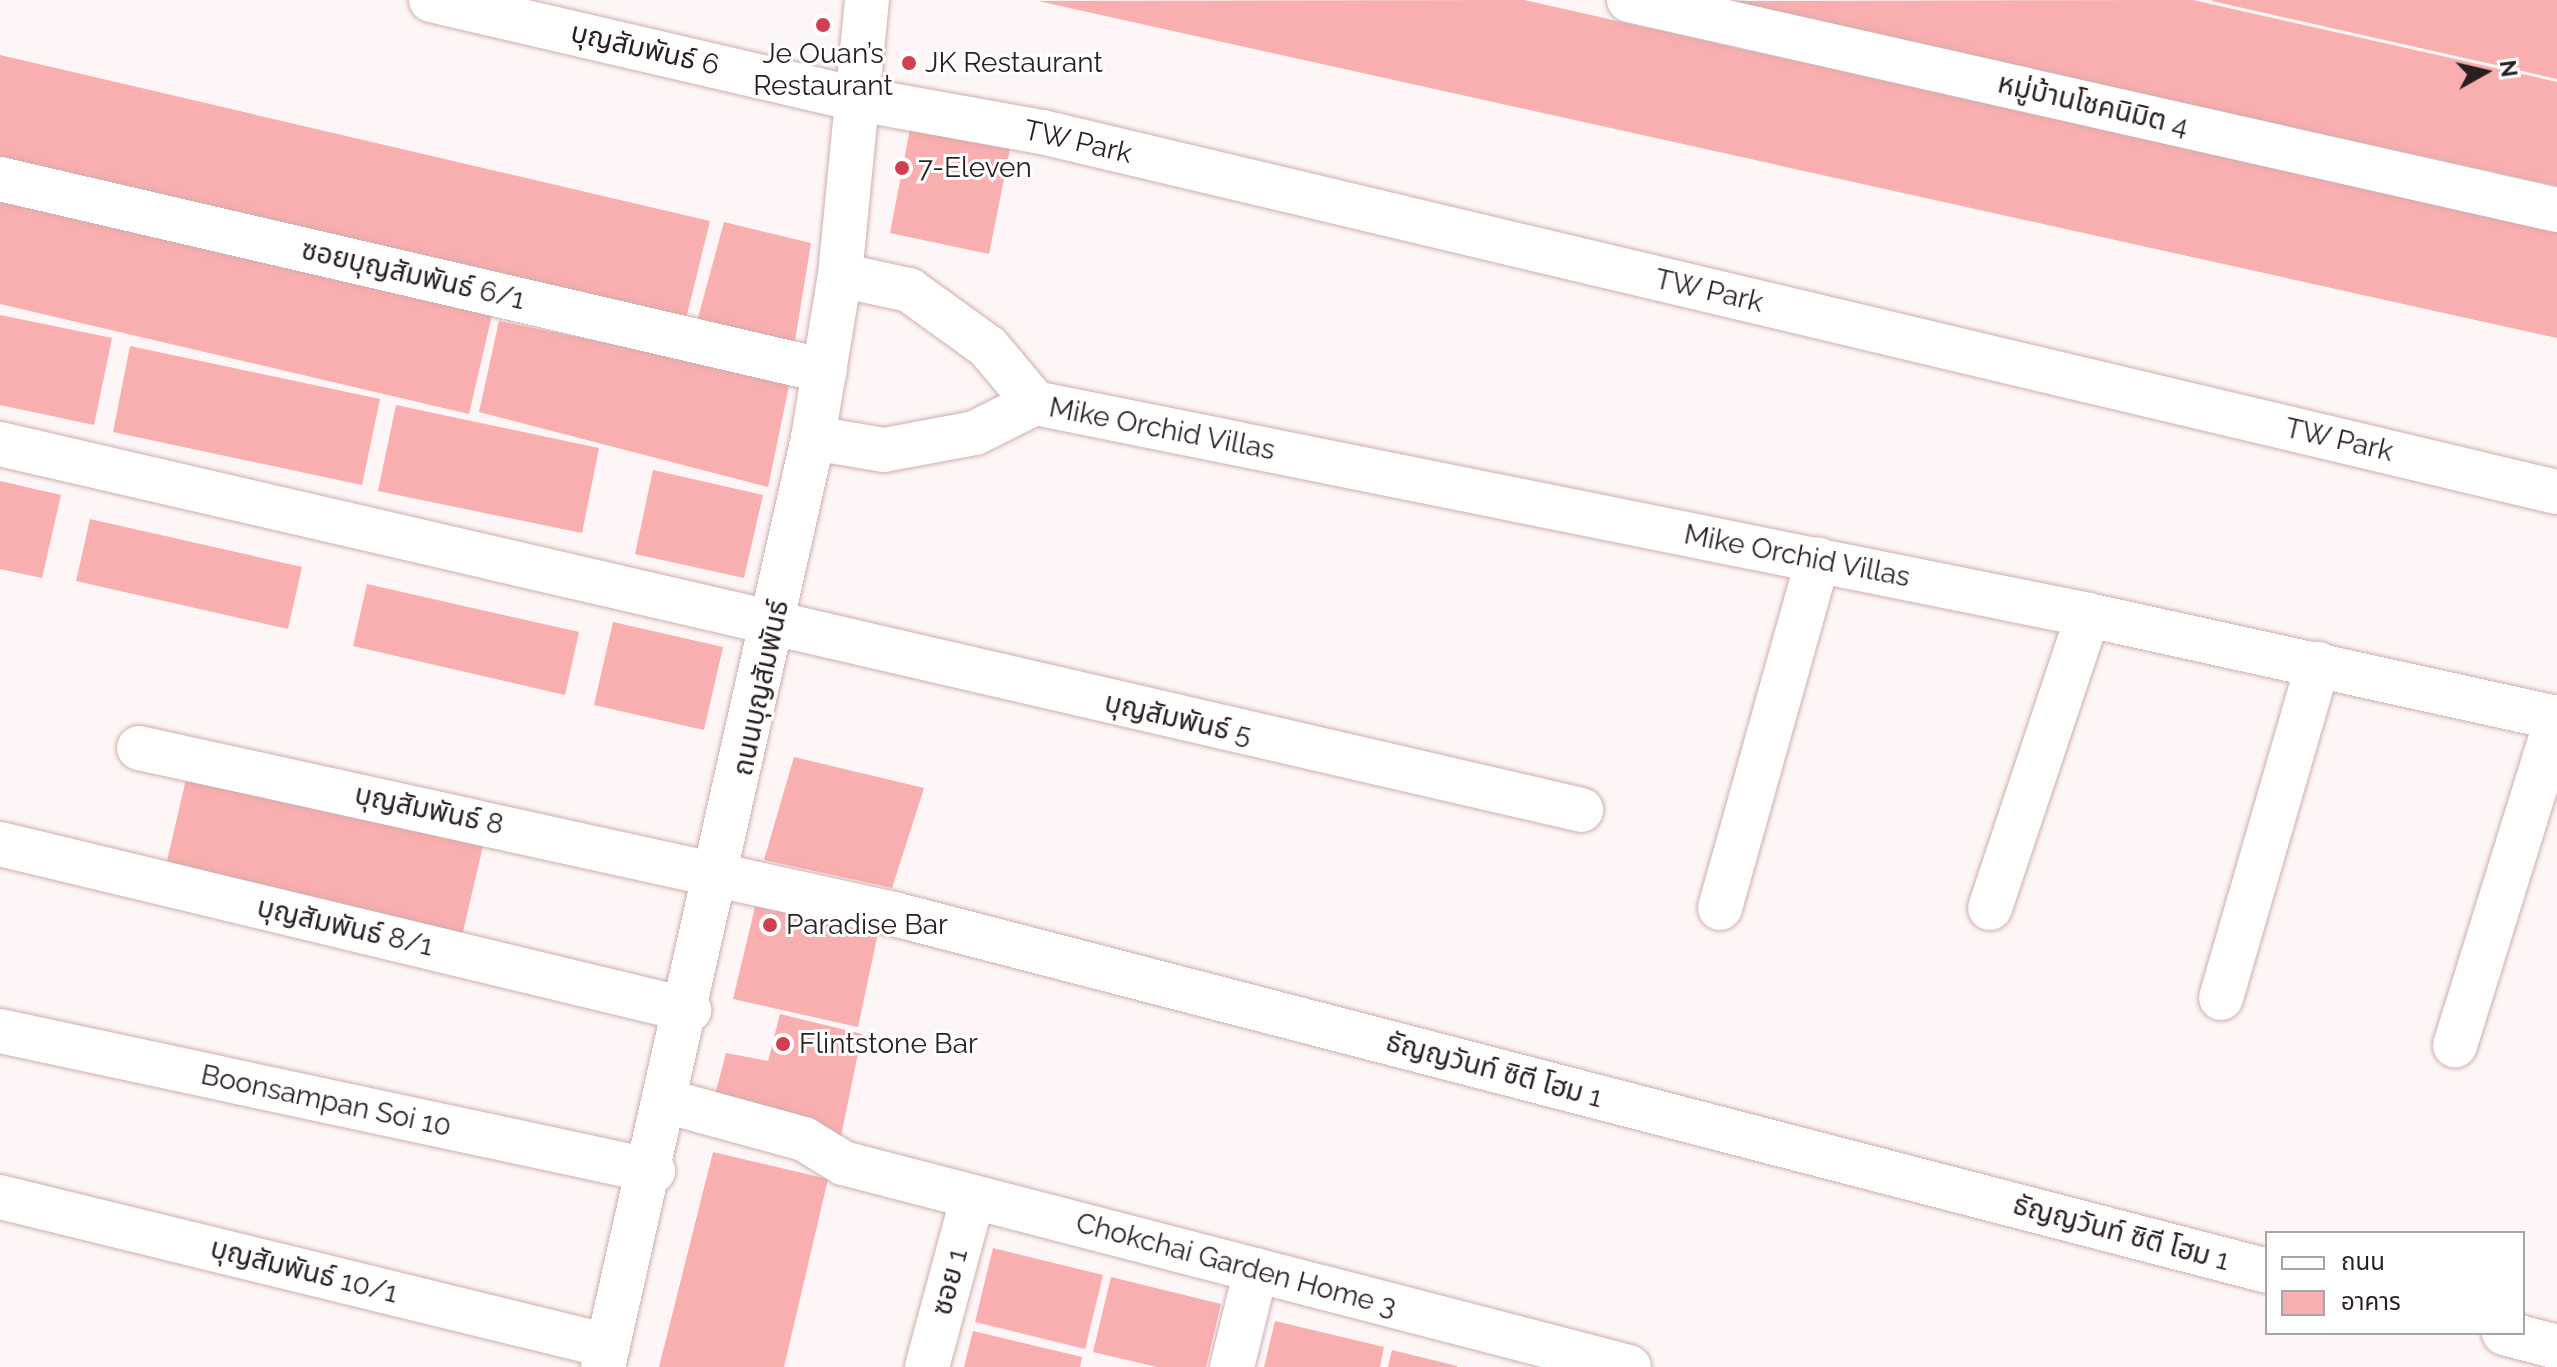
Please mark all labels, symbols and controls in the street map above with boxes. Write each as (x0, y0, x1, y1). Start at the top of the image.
street label: บุญสัมพันธ์ 6 (567, 16, 723, 82)
marker: Je Ouan’s Restaurant (814, 16, 832, 34)
north arrow (2445, 32, 2525, 112)
place label: Je Ouan’s Restaurant (753, 37, 893, 103)
place label: JK Restaurant (925, 46, 1103, 80)
marker: JK Restaurant (900, 54, 918, 72)
text: N (2495, 59, 2523, 79)
street label: หมู่บ้านโชคนิมิต 4 (1994, 67, 2192, 143)
street label: TW Park (1020, 113, 1136, 171)
place label: 7-Eleven (918, 151, 1032, 185)
marker: 7-Eleven (893, 159, 911, 177)
street label: ซอยบุญสัมพันธ์ 6/1 (298, 233, 528, 317)
street label: TW Park (1651, 262, 1767, 320)
street label: Mike Orchid Villas (1046, 391, 1278, 467)
street label: TW Park (2281, 411, 2397, 469)
street label: Mike Orchid Villas (1681, 518, 1913, 594)
street label: ถนนบุญสัมพันธ์ (726, 597, 796, 779)
street label: บุญสัมพันธ์ 5 (1101, 686, 1255, 752)
street label: บุญสัมพันธ์ 8 (352, 778, 506, 842)
street label: บุญสัมพันธ์ 8/1 (254, 890, 436, 964)
place label: Paradise Bar (786, 908, 948, 942)
marker: Paradise Bar (761, 916, 779, 934)
street label: ธัญญวันท์ ซิตี โฮม 1 (1382, 1025, 1606, 1115)
place label: Flintstone Bar (799, 1027, 978, 1061)
marker: Flintstone Bar (774, 1035, 792, 1053)
street label: Boonsampan Soi 10 (198, 1058, 454, 1144)
street label: ธัญญวันท์ ซิตี โฮม 1 (2009, 1188, 2233, 1278)
street label: Chokchai Garden Home 3 (1072, 1206, 1400, 1324)
street label: บุญสัมพันธ์ 10/1 (207, 1231, 401, 1311)
legend (2265, 1231, 2525, 1335)
street label: ซอย 1 (925, 1245, 975, 1319)
text: ถนน (2341, 1247, 2385, 1276)
text: อาคาร (2341, 1287, 2401, 1316)

